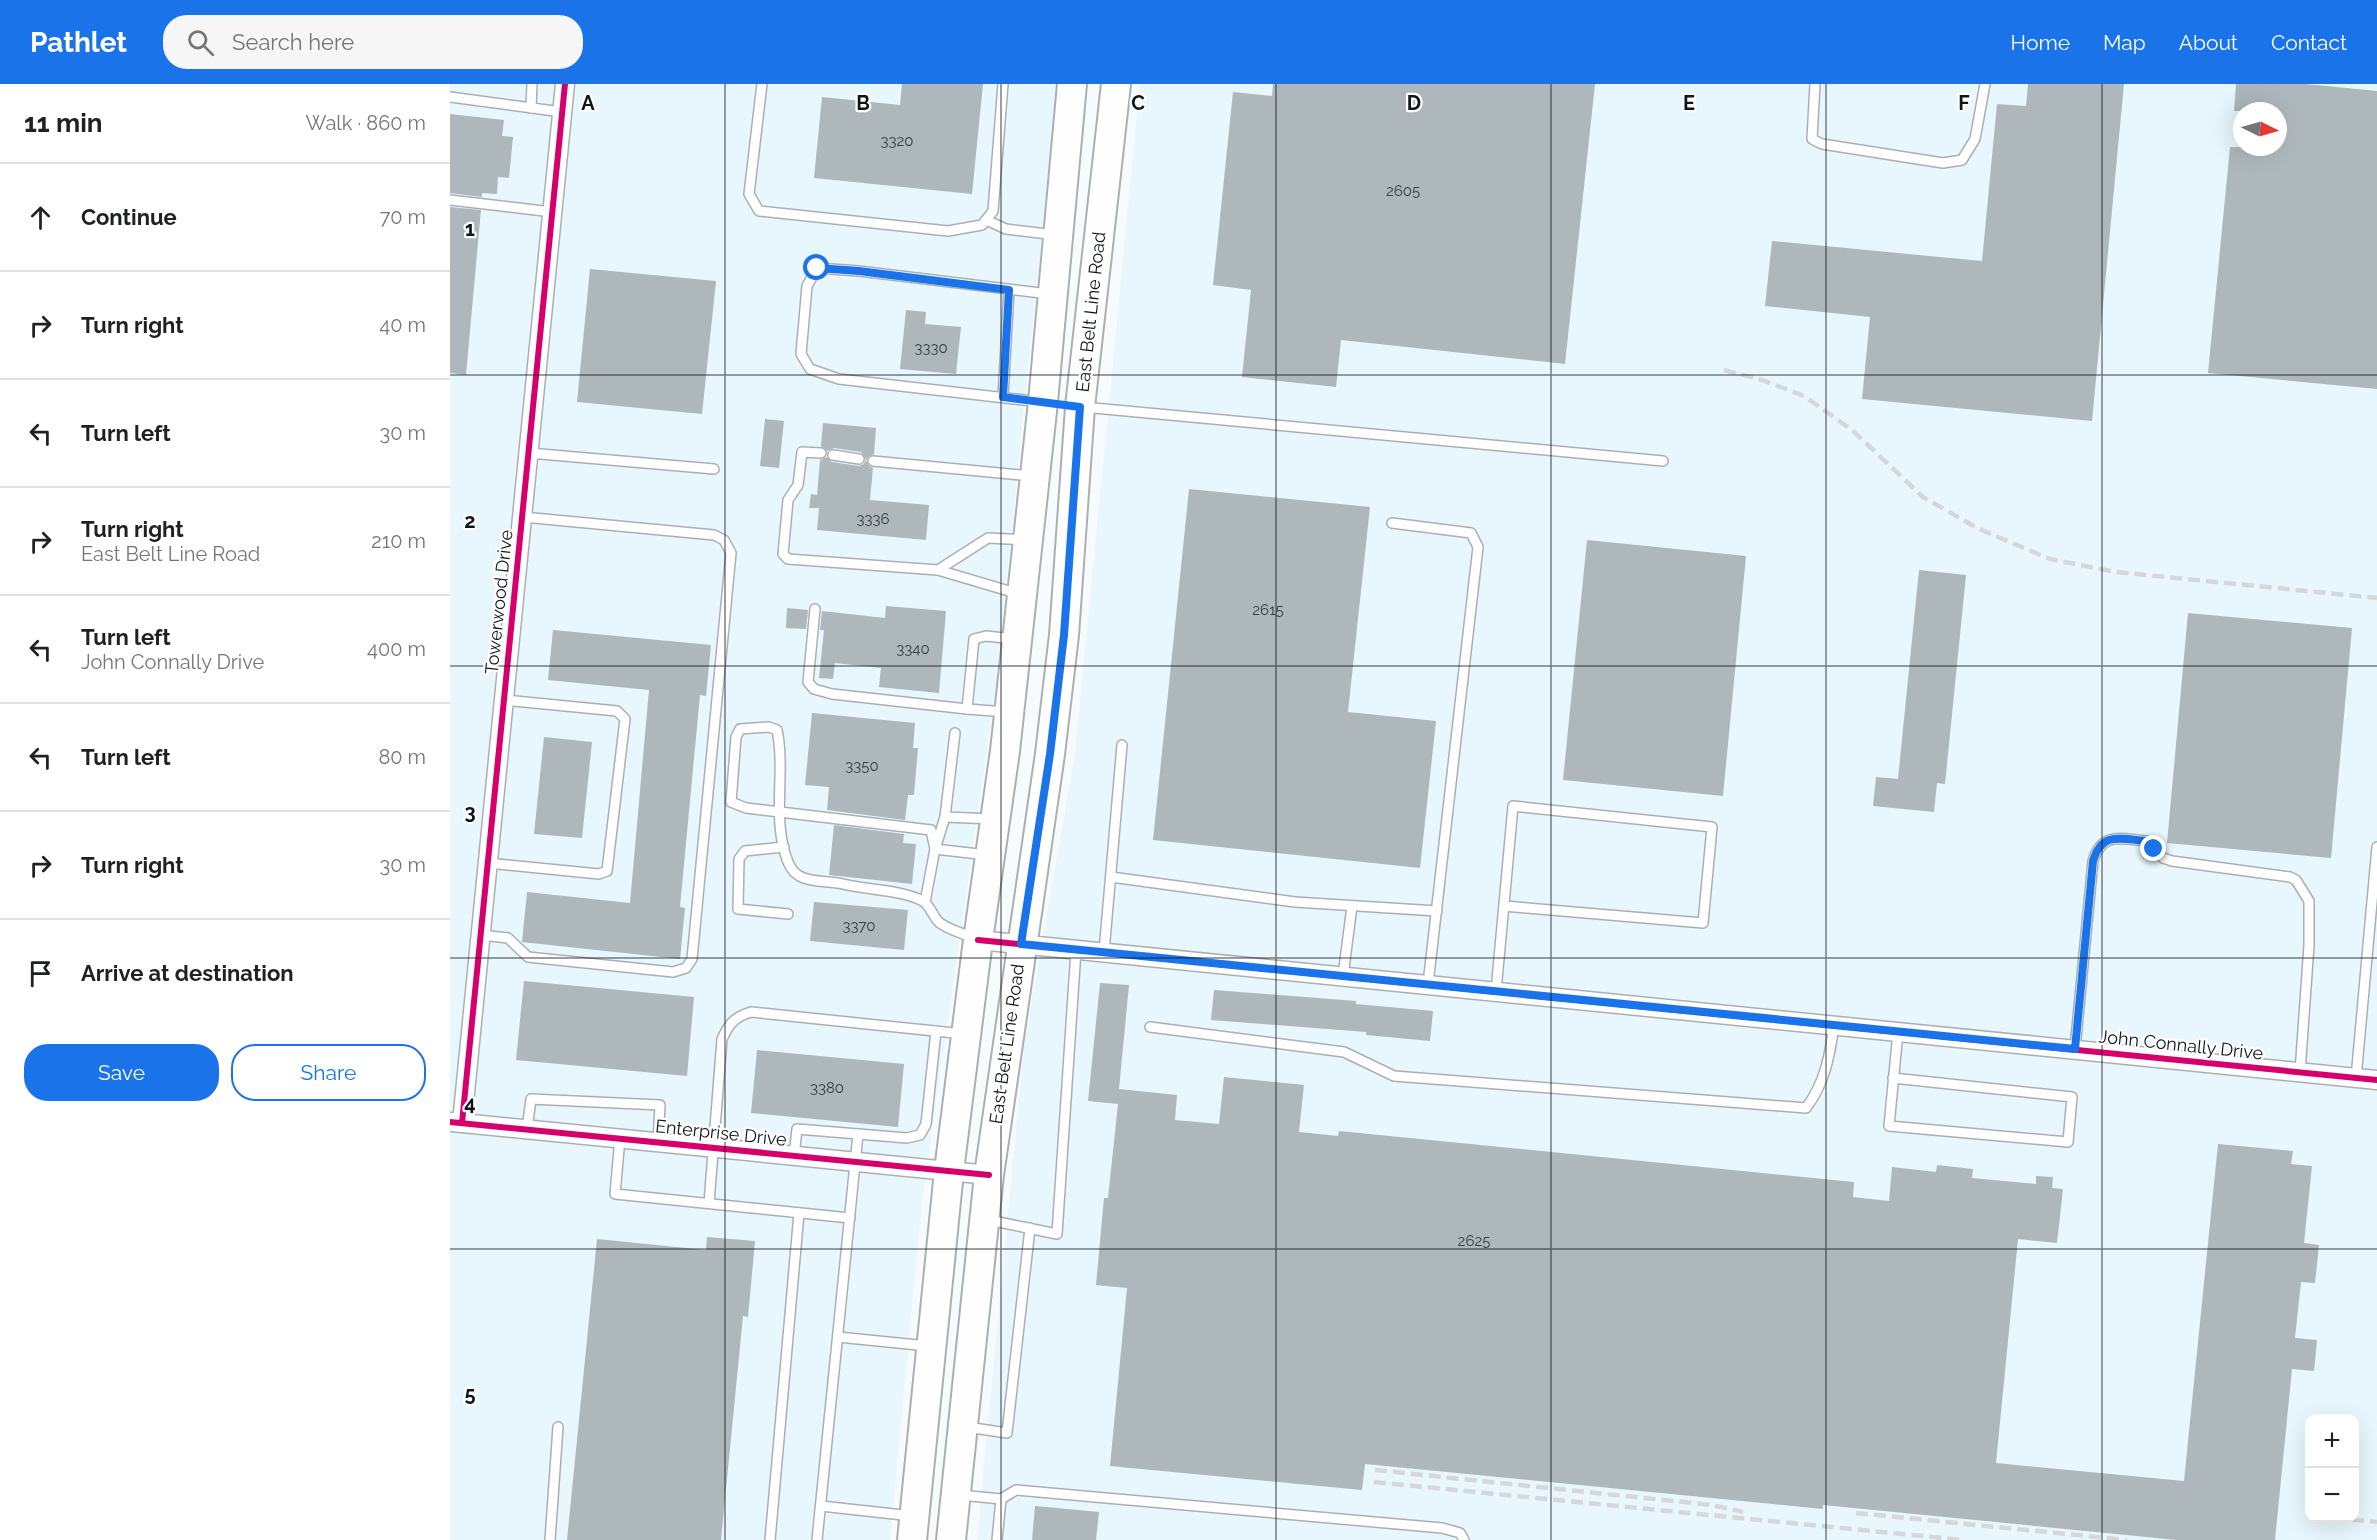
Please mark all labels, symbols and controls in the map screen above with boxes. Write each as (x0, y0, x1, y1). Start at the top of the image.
search box (163, 15, 583, 69)
text: Pathlet (30, 26, 127, 59)
icon: search (184, 26, 217, 59)
text: Search here (232, 29, 354, 55)
text: Home (2011, 30, 2070, 55)
text: Map (2103, 30, 2146, 55)
text: About (2179, 30, 2238, 55)
text: Contact (2271, 30, 2347, 55)
text: A (581, 91, 595, 115)
text: B (856, 91, 870, 115)
text: C (1131, 91, 1145, 115)
text: D (1407, 91, 1421, 115)
text: E (1683, 91, 1695, 115)
text: F (1958, 91, 1970, 115)
north arrow (2233, 102, 2287, 156)
text: 11 min (24, 108, 102, 138)
text: Walk · 860 m (306, 111, 426, 135)
house number: 3320 (880, 132, 914, 150)
house number: 2605 (1386, 182, 1420, 200)
icon: ahead (24, 201, 57, 234)
text: Continue (81, 204, 177, 230)
text: 70 m (380, 205, 426, 229)
text: 1 (465, 217, 475, 241)
street label: East Belt Line Road (1072, 231, 1109, 393)
route start (803, 254, 829, 280)
icon: right (24, 309, 57, 342)
text: Turn right (81, 312, 184, 338)
text: 40 m (379, 313, 426, 337)
house number: 3330 (914, 339, 948, 357)
icon: left (24, 417, 57, 450)
text: Turn left (81, 420, 171, 446)
text: 30 m (380, 421, 426, 445)
text: 2 (464, 509, 476, 533)
house number: 3336 (856, 510, 890, 528)
text: Turn right (81, 516, 184, 542)
icon: right (24, 525, 57, 558)
street label: Towerwood Drive (480, 528, 517, 675)
text: 210 m (371, 529, 426, 553)
text: East Belt Line Road (81, 542, 260, 566)
house number: 2615 (1252, 601, 1284, 619)
text: Turn left (81, 624, 171, 650)
icon: left (24, 633, 57, 666)
text: 400 m (367, 637, 426, 661)
house number: 3340 (896, 640, 930, 658)
text: John Connally Drive (81, 650, 264, 674)
icon: left (24, 741, 57, 774)
text: Turn left (81, 744, 171, 770)
text: 80 m (378, 745, 426, 769)
house number: 3350 (845, 757, 879, 775)
text: 3 (464, 800, 476, 824)
route end (2140, 835, 2166, 861)
icon: right (24, 849, 57, 882)
text: Turn right (81, 852, 184, 878)
text: 30 m (380, 853, 426, 877)
house number: 3370 (842, 917, 876, 935)
icon: arrive (24, 957, 57, 990)
text: Arrive at destination (81, 960, 294, 986)
street label: East Belt Line Road (985, 963, 1028, 1125)
street label: John Connally Drive (2098, 1025, 2265, 1064)
button: Save (24, 1044, 219, 1101)
button: Share (231, 1044, 426, 1101)
house number: 3380 (810, 1079, 844, 1097)
text: 4 (464, 1091, 476, 1115)
street label: Enterprise Drive (654, 1115, 788, 1150)
house number: 2625 (1458, 1232, 1490, 1250)
text: 5 (464, 1382, 476, 1406)
map controls (2305, 1414, 2359, 1522)
button: + (2305, 1414, 2359, 1468)
button: − (2305, 1468, 2359, 1522)

